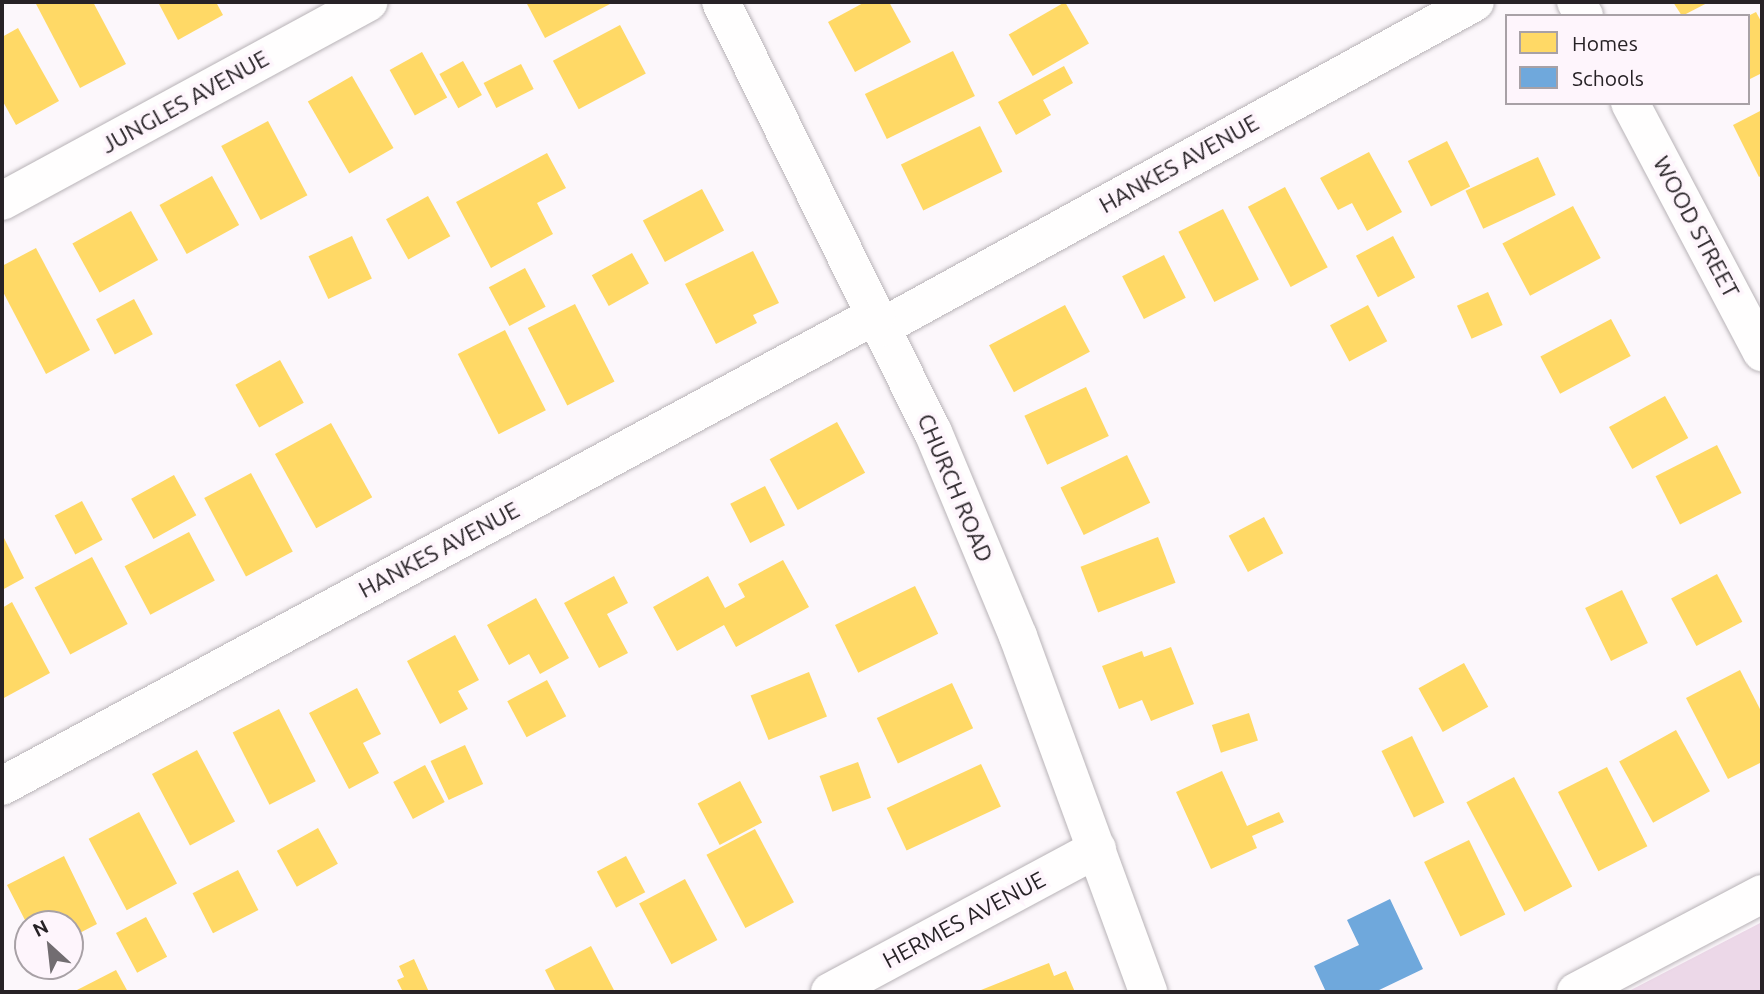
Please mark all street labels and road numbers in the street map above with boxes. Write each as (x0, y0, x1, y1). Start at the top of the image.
street label: JUNGLES AVENUE (97, 45, 273, 159)
street label: HANKES AVENUE (1095, 109, 1263, 219)
street label: WOOD STREET (1647, 152, 1745, 302)
street label: CHURCH ROAD (911, 410, 999, 566)
street label: HANKES AVENUE (354, 496, 524, 604)
street label: HERMES AVENUE (878, 866, 1050, 974)

